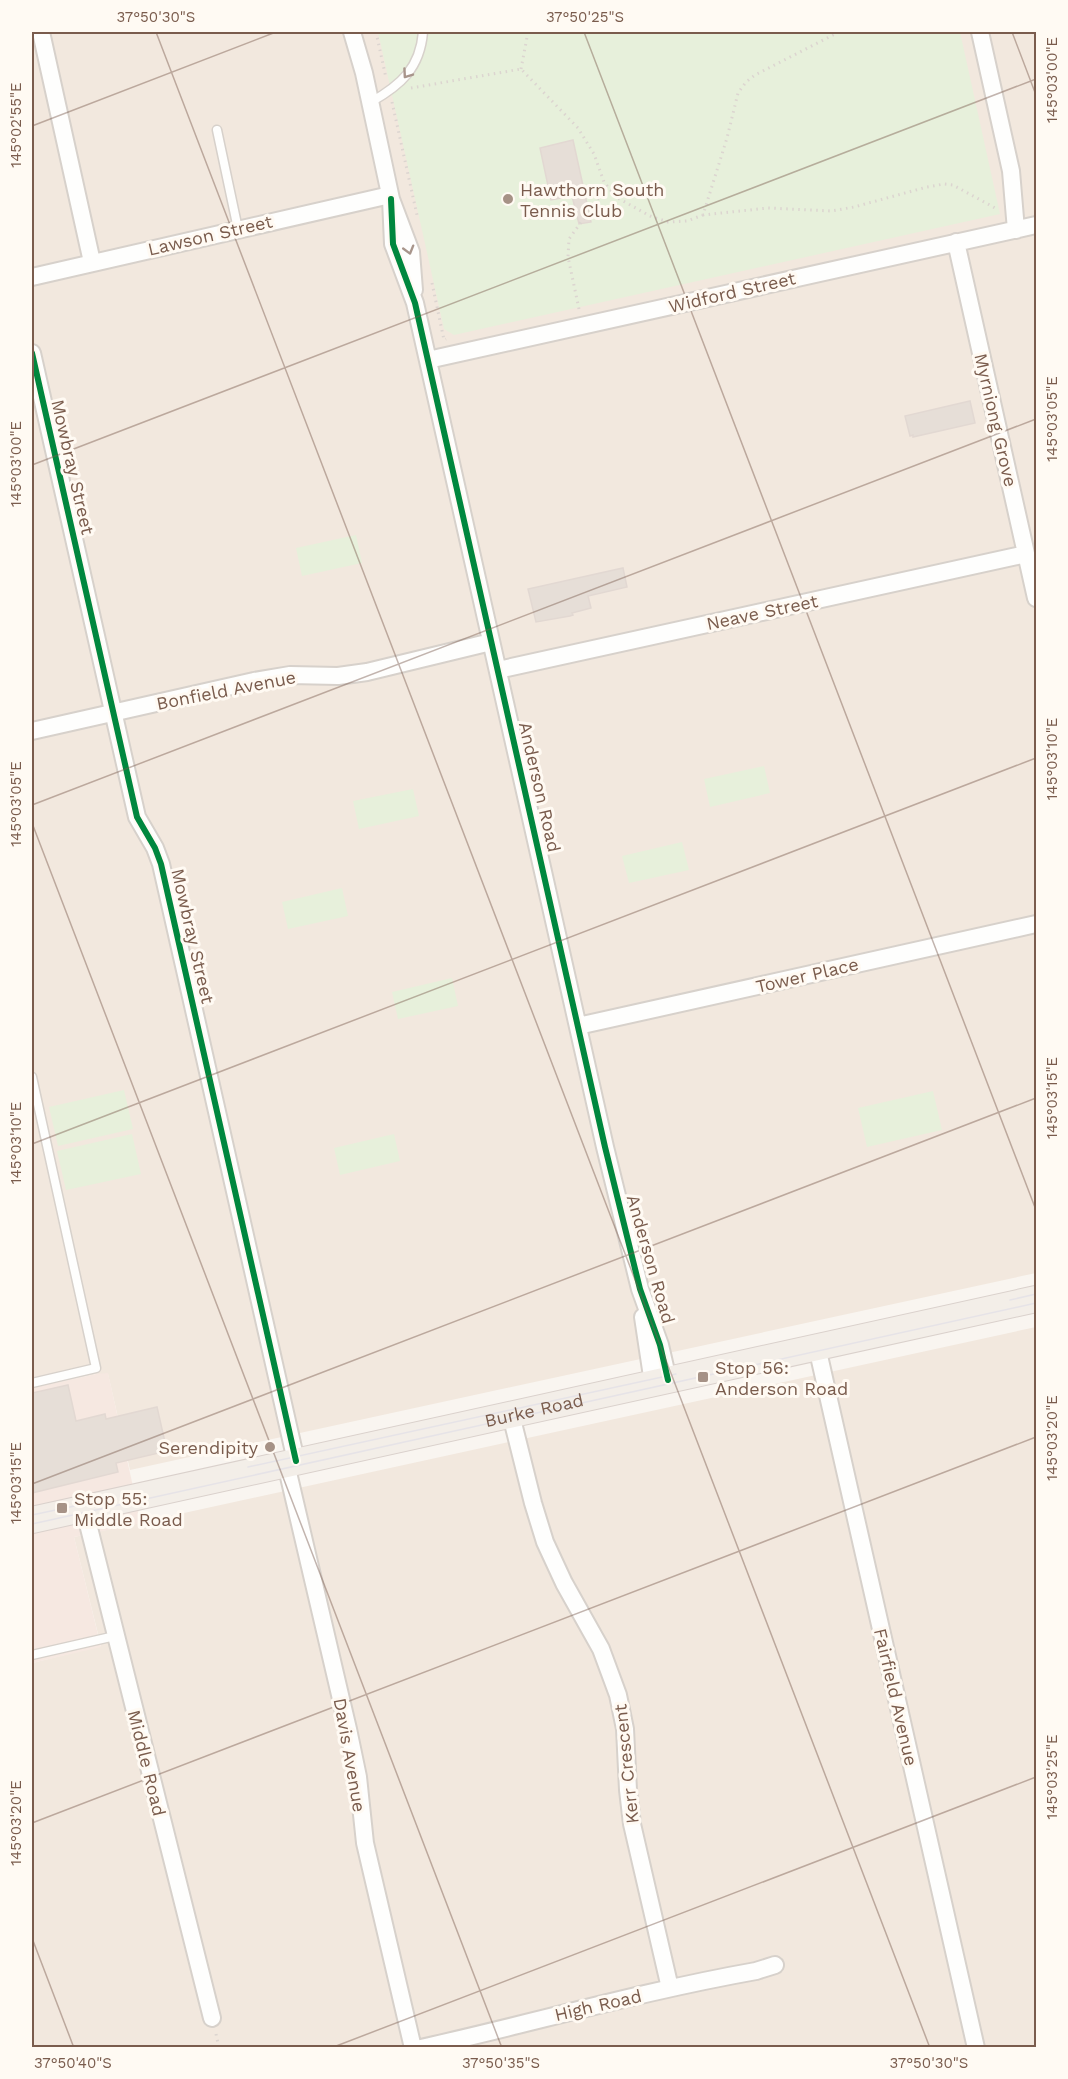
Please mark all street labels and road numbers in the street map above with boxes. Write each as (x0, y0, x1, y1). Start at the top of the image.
street label: Lawson Street (146, 210, 275, 260)
street label: Widford Street (666, 267, 798, 317)
street label: Myrniong Grove (970, 351, 1022, 489)
street label: Mowbray Street (47, 397, 99, 537)
street label: Neave Street (704, 590, 820, 634)
street label: Bonfield Avenue (154, 666, 298, 714)
street label: Anderson Road (515, 720, 565, 854)
street label: Mowbray Street (167, 866, 219, 1006)
street label: Tower Place (754, 953, 860, 997)
street label: Anderson Road (623, 1192, 679, 1326)
street label: Burke Road (483, 1388, 585, 1431)
street label: Fairfield Avenue (870, 1626, 922, 1768)
street label: Davis Avenue (330, 1696, 370, 1814)
street label: Kerr Crescent (609, 1703, 643, 1825)
street label: Middle Road (124, 1708, 170, 1818)
street label: High Road (552, 1985, 644, 2025)

